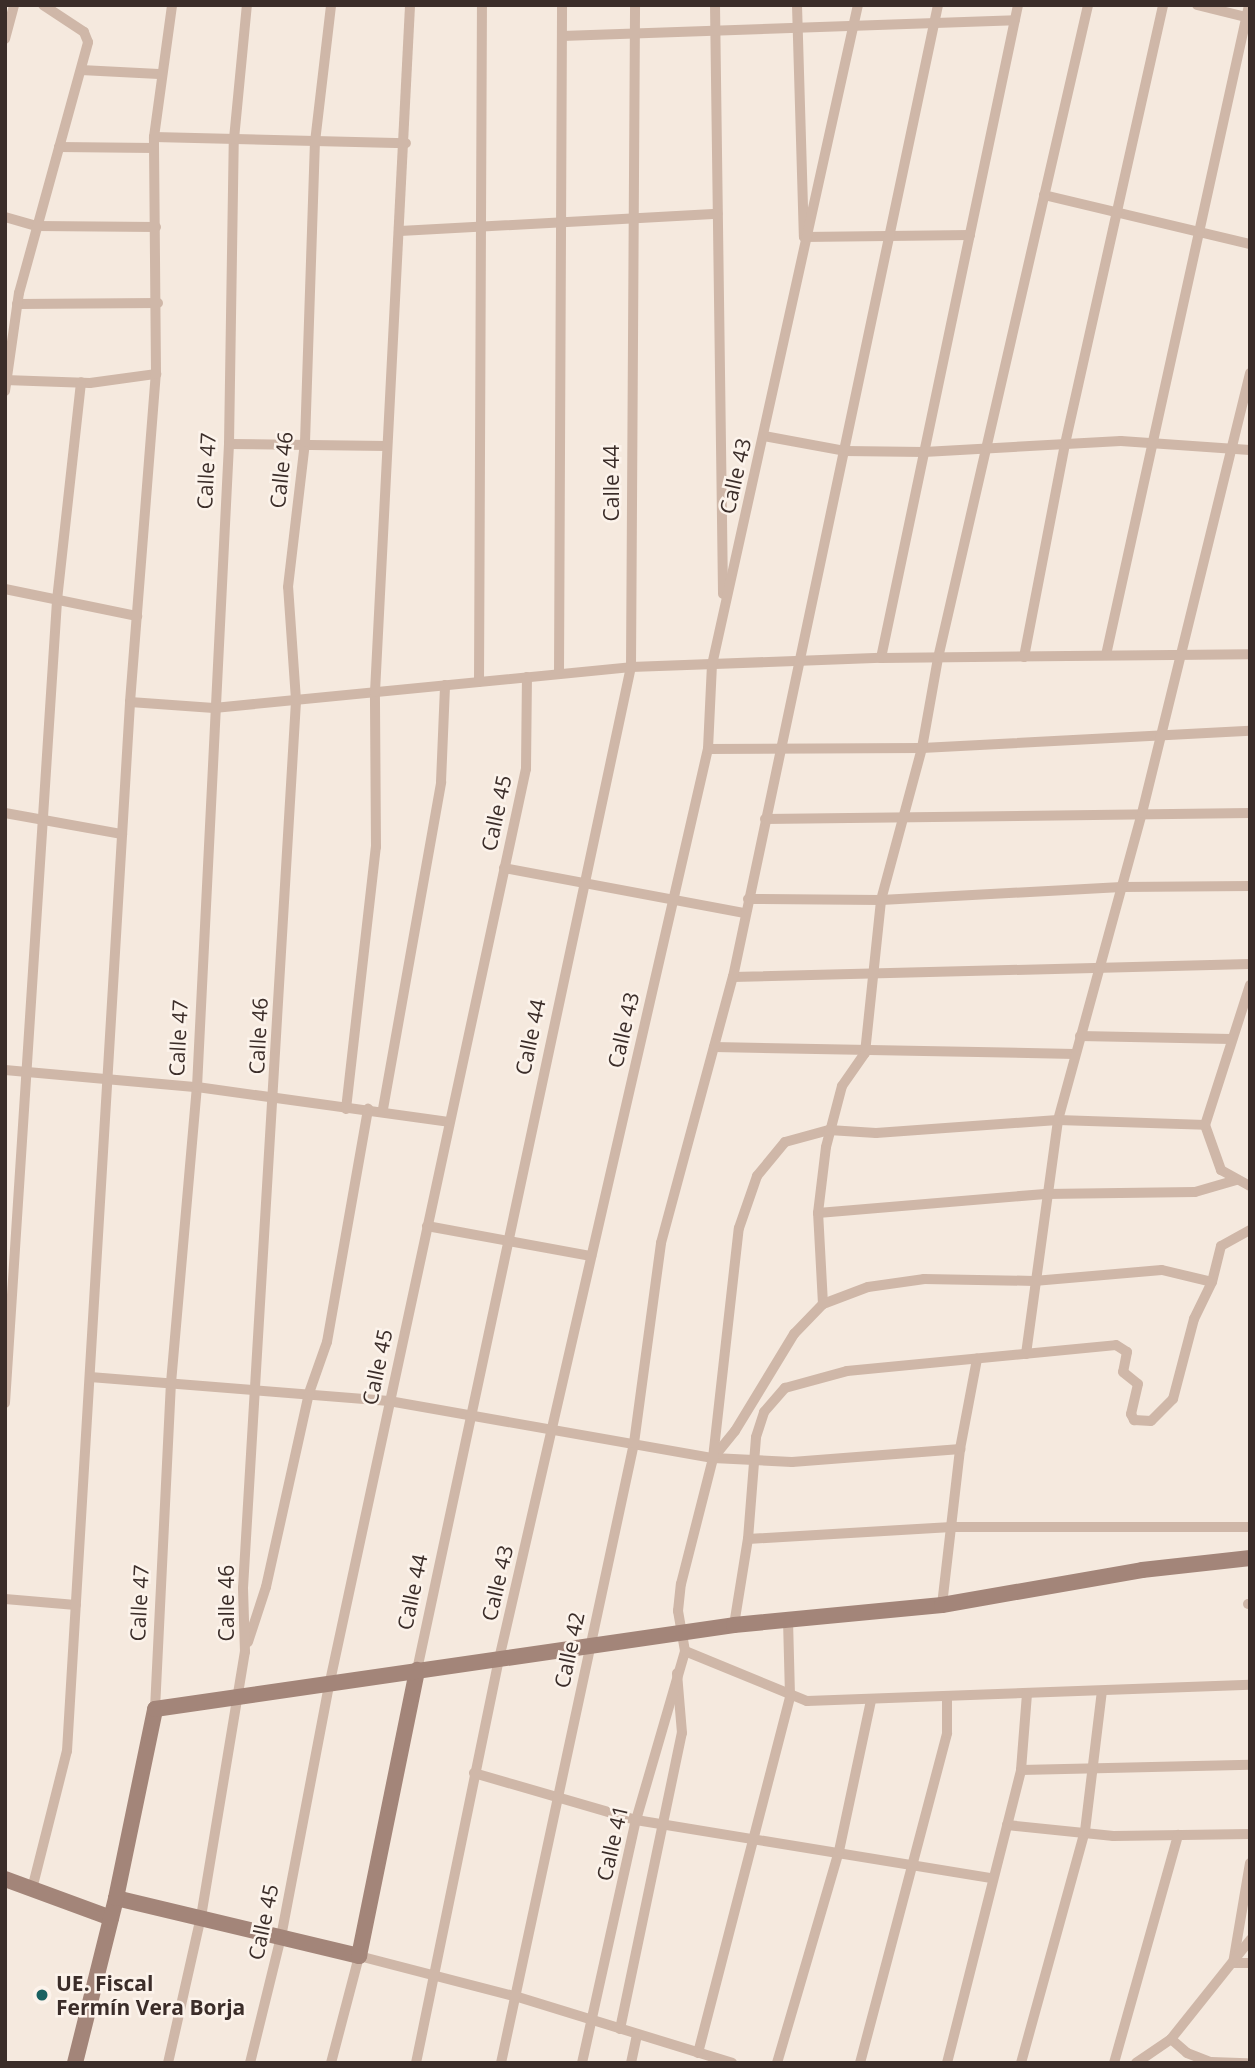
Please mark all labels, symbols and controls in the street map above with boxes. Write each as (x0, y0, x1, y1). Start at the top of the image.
street label: Calle 46 (264, 431, 298, 509)
street label: Calle 47 (191, 432, 221, 510)
street label: Calle 43 (714, 436, 756, 516)
street label: Calle 44 (598, 445, 624, 521)
street label: Calle 45 (476, 773, 516, 853)
street label: Calle 43 (602, 990, 644, 1070)
street label: Calle 46 (243, 997, 273, 1075)
street label: Calle 44 (510, 997, 550, 1077)
street label: Calle 47 (163, 999, 193, 1077)
street label: Calle 45 (357, 1327, 397, 1407)
street label: Calle 43 (476, 1543, 518, 1623)
street label: Calle 44 (392, 1552, 432, 1632)
street label: Calle 47 (124, 1564, 154, 1642)
street label: Calle 46 (213, 1565, 239, 1641)
street label: Calle 42 (549, 1610, 589, 1690)
street label: Calle 41 (591, 1803, 633, 1883)
street label: Calle 45 (243, 1882, 283, 1962)
place label: UE. Fiscal Fermín Vera Borja (56, 1970, 245, 2020)
marker: UE. Fiscal Fermín Vera Borja (34, 1987, 50, 2003)

